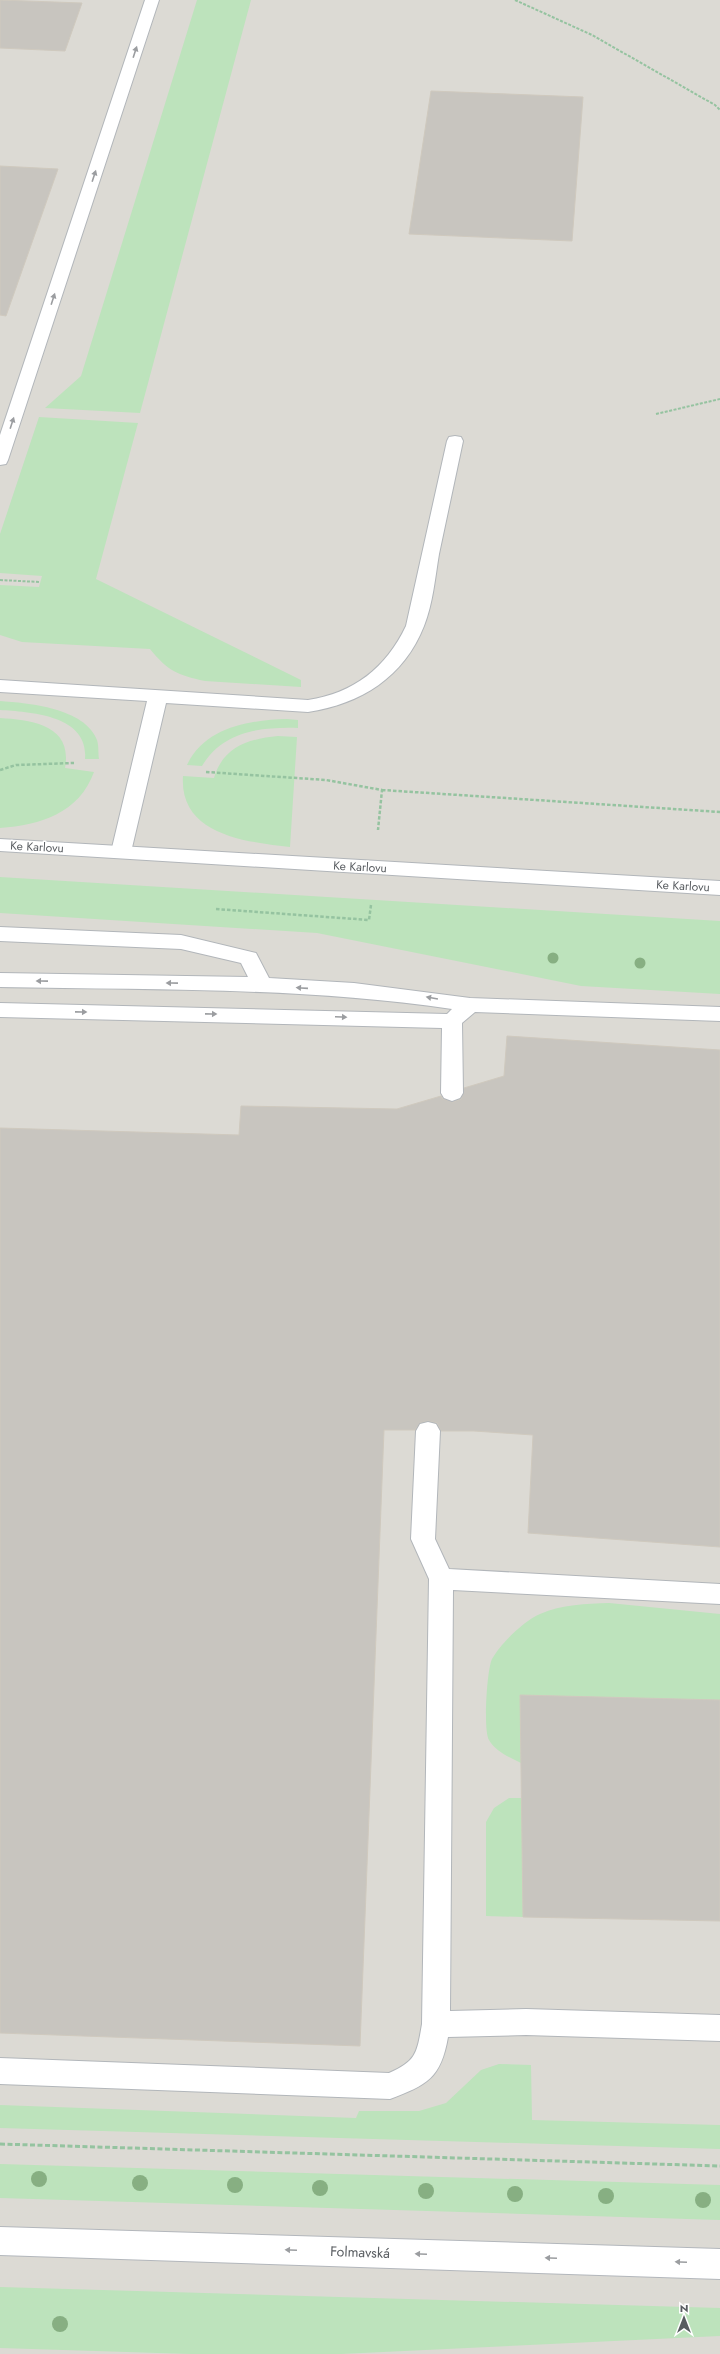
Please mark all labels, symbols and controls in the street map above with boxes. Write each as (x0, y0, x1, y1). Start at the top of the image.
one-way arrow (132, 46, 138, 58)
one-way arrow (91, 169, 97, 181)
one-way arrow (50, 293, 56, 305)
one-way arrow (9, 416, 15, 428)
street label: Ke Karlovu (10, 837, 64, 857)
street label: Ke Karlovu (333, 857, 387, 877)
street label: Ke Karlovu (656, 876, 710, 896)
one-way arrow (35, 978, 48, 984)
one-way arrow (166, 980, 178, 987)
one-way arrow (296, 985, 308, 992)
one-way arrow (425, 995, 438, 1001)
one-way arrow (75, 1009, 88, 1015)
one-way arrow (205, 1011, 218, 1017)
one-way arrow (335, 1014, 348, 1020)
street label: Folmavská (330, 2241, 390, 2263)
one-way arrow (284, 2247, 297, 2253)
one-way arrow (414, 2251, 427, 2257)
one-way arrow (544, 2255, 557, 2261)
one-way arrow (675, 2259, 687, 2266)
north arrow (664, 2298, 704, 2338)
text: N (680, 2300, 688, 2316)

